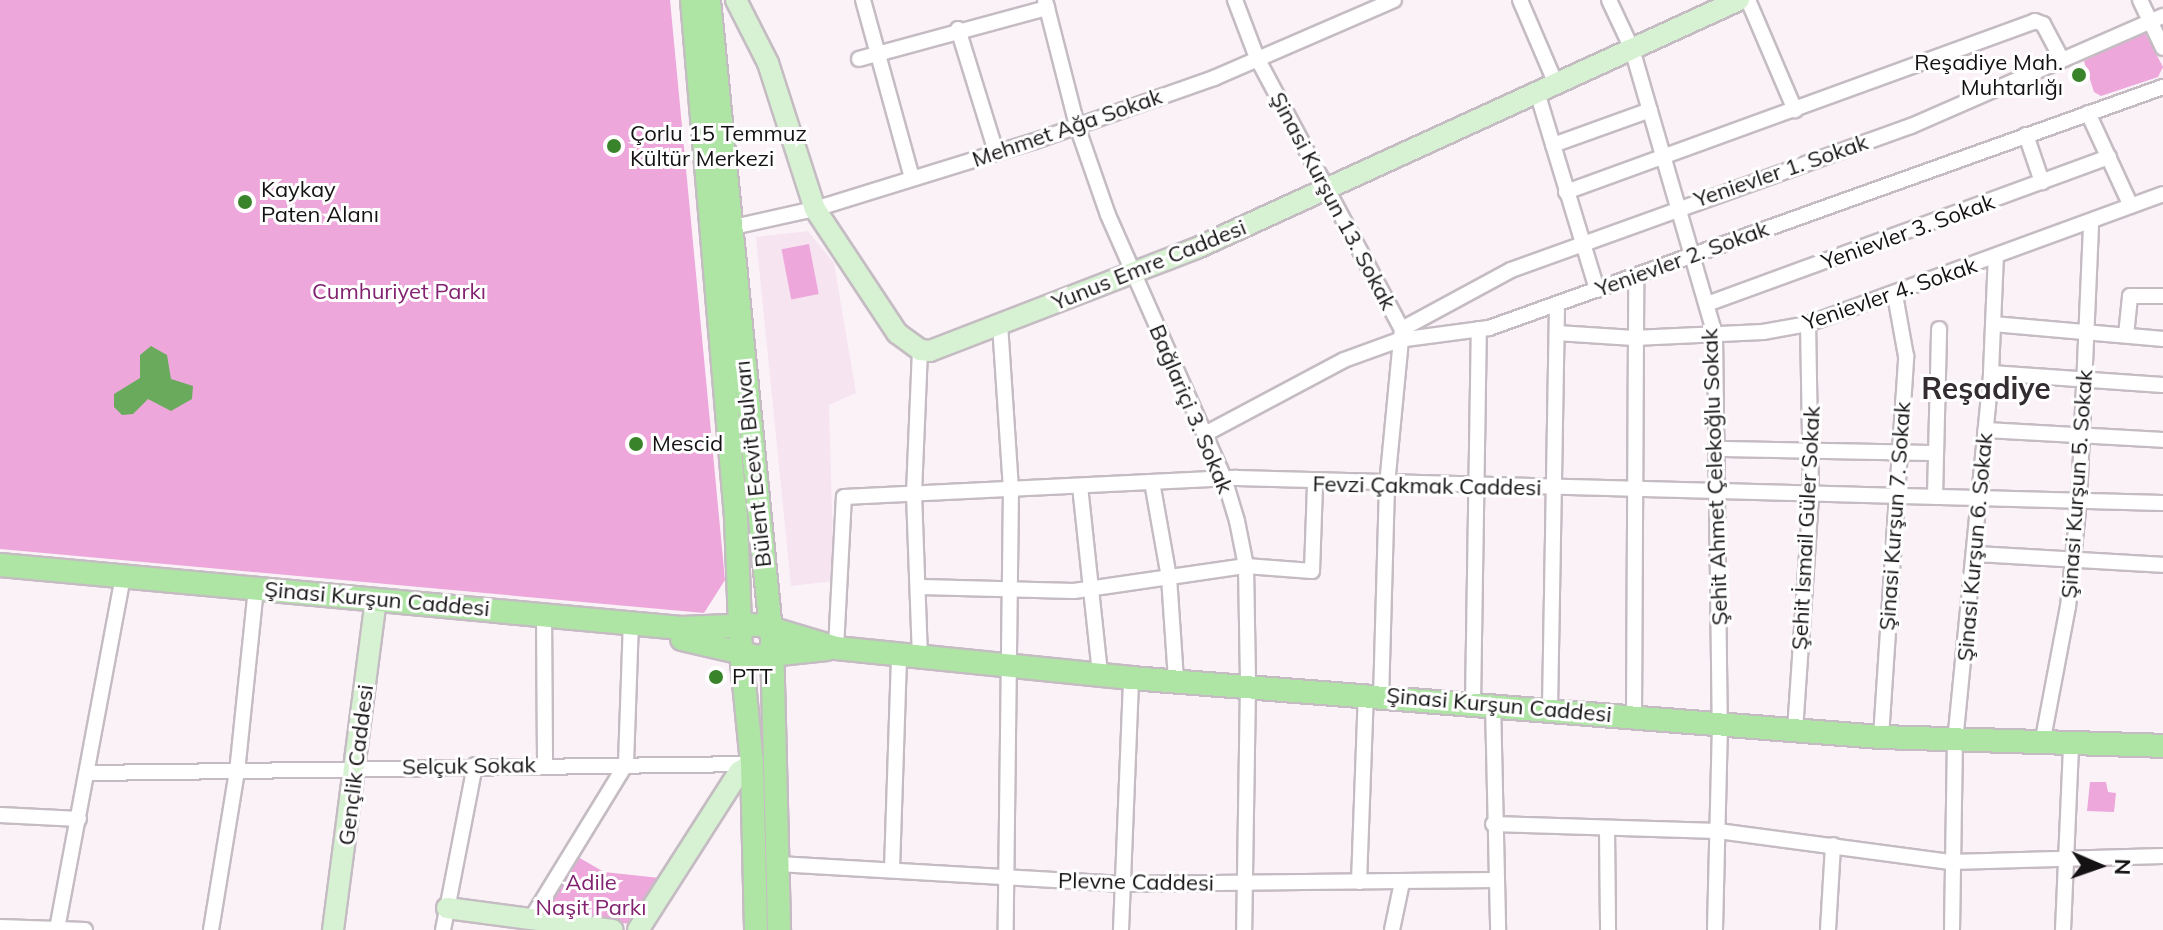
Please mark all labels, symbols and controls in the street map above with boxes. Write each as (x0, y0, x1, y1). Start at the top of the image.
place label: Reşadiye Mah. Muhtarlığı (1914, 49, 2063, 100)
marker: Reşadiye Mah. Muhtarlığı (2070, 66, 2088, 84)
street label: Mehmet Ağa Sokak (969, 83, 1165, 173)
street label: Şinasi Kurşun 13. Sokak (1264, 88, 1402, 314)
place label: Çorlu 15 Temmuz Kültür Merkezi (630, 120, 807, 172)
street label: Yenievler 1. Sokak (1691, 129, 1871, 213)
marker: Çorlu 15 Temmuz Kültür Merkezi (605, 137, 623, 155)
place label: Kaykay Paten Alanı (261, 176, 379, 228)
street label: Yenievler 3. Sokak (1818, 188, 1998, 276)
marker: Kaykay Paten Alanı (236, 193, 254, 211)
street label: Yunus Emre Caddesi (1048, 214, 1250, 316)
street label: Yenievler 2. Sokak (1592, 215, 1772, 303)
street label: Yenievler 4. Sokak (1800, 252, 1980, 336)
park label: Cumhuriyet Parkı (312, 279, 486, 305)
street label: Bağlariçi 3. Sokak (1144, 321, 1238, 497)
street label: Şehit Ahmet Çelekoğlu Sokak (1697, 328, 1733, 626)
street label: Bülent Ecevit Bulvarı (729, 359, 777, 569)
street label: Şinasi Kurşun 5. Sokak (2056, 369, 2098, 599)
district label: Reşadiye (1921, 370, 2051, 406)
street label: Şinasi Kurşun 7. Sokak (1874, 401, 1916, 631)
street label: Şehit İsmail Güler Sokak (1786, 405, 1826, 651)
place label: Mescid (652, 431, 723, 457)
street label: Şinasi Kurşun 6. Sokak (1952, 432, 1998, 662)
marker: Mescid (627, 435, 645, 453)
street label: Fevzi Çakmak Caddesi (1312, 471, 1542, 501)
street label: Şinasi Kurşun Caddesi (263, 576, 491, 622)
place label: PTT (732, 664, 773, 690)
marker: PTT (707, 668, 725, 686)
street label: Şinasi Kurşun Caddesi (1385, 682, 1613, 728)
street label: Gençlik Caddesi (333, 683, 379, 847)
street label: Selçuk Sokak (402, 752, 536, 780)
north arrow (2059, 826, 2139, 906)
text: N (2109, 858, 2137, 876)
street label: Plevne Caddesi (1058, 867, 1214, 897)
park label: Adile Naşit Parkı (536, 869, 646, 920)

